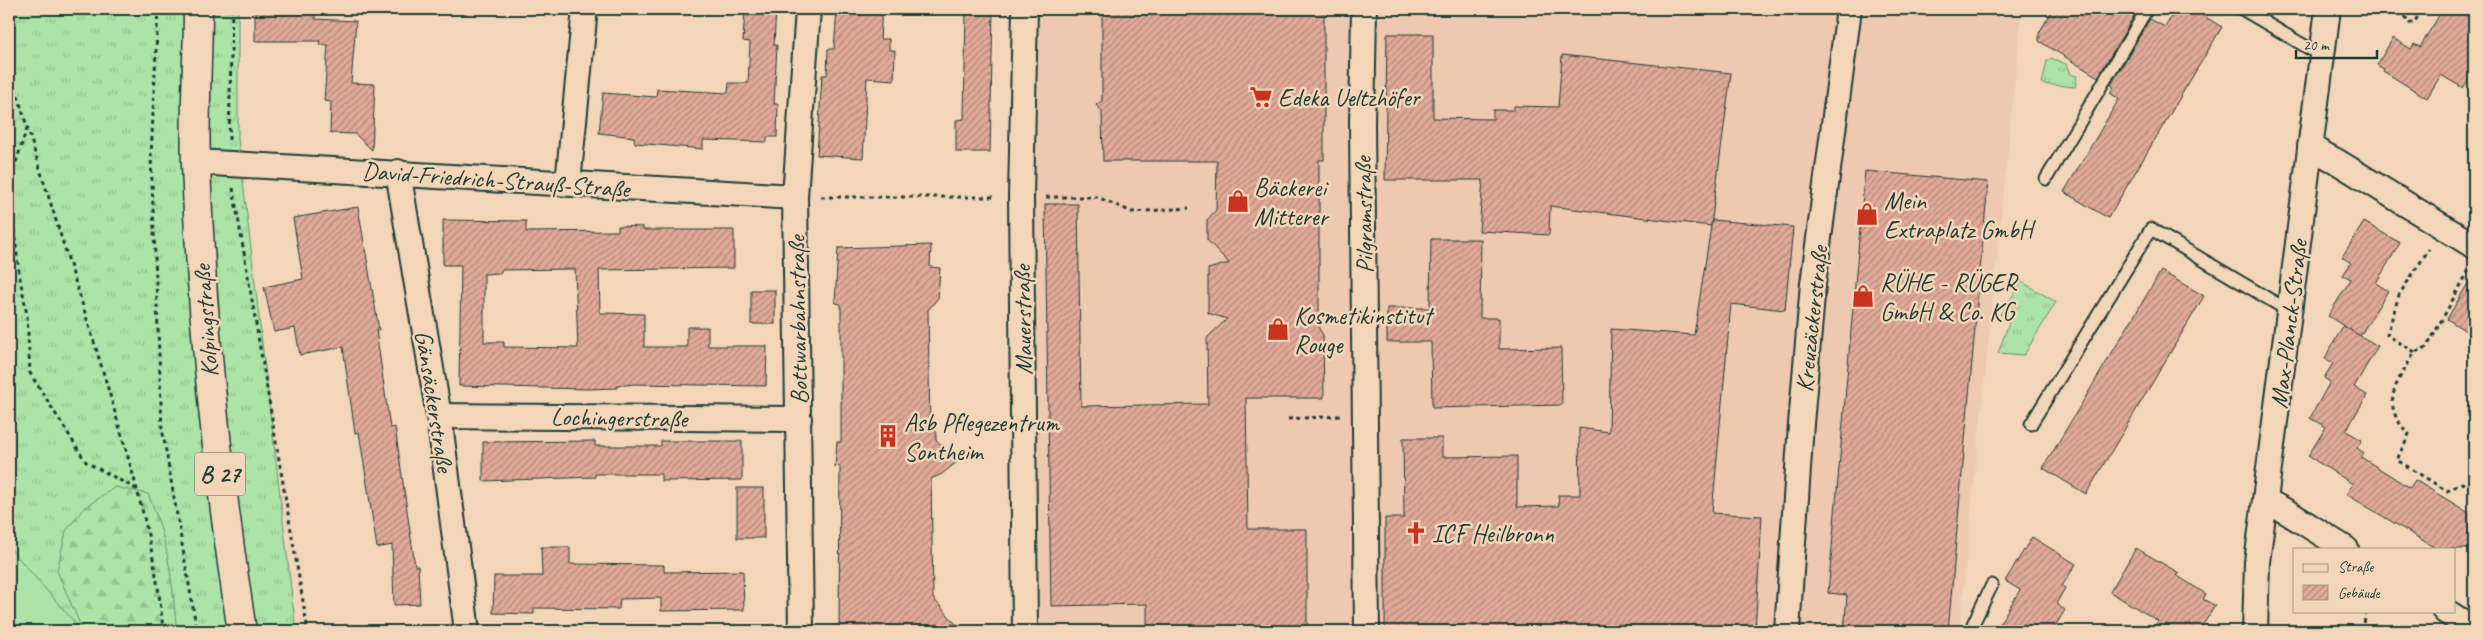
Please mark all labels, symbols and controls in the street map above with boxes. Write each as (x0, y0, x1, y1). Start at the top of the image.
scale bar (2296, 28, 2377, 60)
text: 20 m (2303, 36, 2330, 55)
place label: Edeka Ueltzhöfer (1278, 82, 1422, 114)
supermarket icon: Edeka Ueltzhöfer (1248, 84, 1274, 110)
street label: Pilgramstraße (1347, 154, 1381, 274)
street label: David-Friedrich-Strauß-Straße (361, 155, 633, 205)
place label: Bäckerei Mitterer (1254, 172, 1331, 233)
place label: Mein Extraplatz GmbH (1884, 185, 2037, 246)
shop icon: Bäckerei Mitterer (1225, 188, 1251, 214)
shop icon: Mein Extraplatz GmbH (1854, 201, 1880, 227)
street label: Bottwarbahnstraße (780, 233, 815, 405)
street label: Max-Planck-Straße (2263, 236, 2315, 410)
street label: Kreuzäckerstraße (1788, 243, 1836, 394)
street label: Kolpingstraße (186, 262, 226, 378)
street label: Mauerstraße (1006, 263, 1040, 375)
place label: RÜHE - RÜGER GmbH & Co. KG (1880, 267, 2019, 328)
shop icon: RÜHE - RÜGER GmbH & Co. KG (1850, 283, 1876, 309)
place label: Kosmetikinstitut Rouge (1294, 300, 1435, 361)
shop icon: Kosmetikinstitut Rouge (1265, 316, 1291, 342)
street label: Gänsäckerstraße (407, 328, 461, 476)
street label: Lochingerstraße (550, 401, 689, 435)
place label: Asb Pflegezentrum Sontheim (904, 407, 1061, 468)
building icon: Asb Pflegezentrum Sontheim (875, 423, 901, 449)
road number: B 27 (195, 452, 245, 496)
place label: ICF Heilbronn (1432, 518, 1555, 550)
church icon: ICF Heilbronn (1403, 520, 1429, 546)
legend (2293, 548, 2456, 612)
text: Straße (2338, 558, 2374, 577)
text: Gebäude (2338, 584, 2381, 603)

